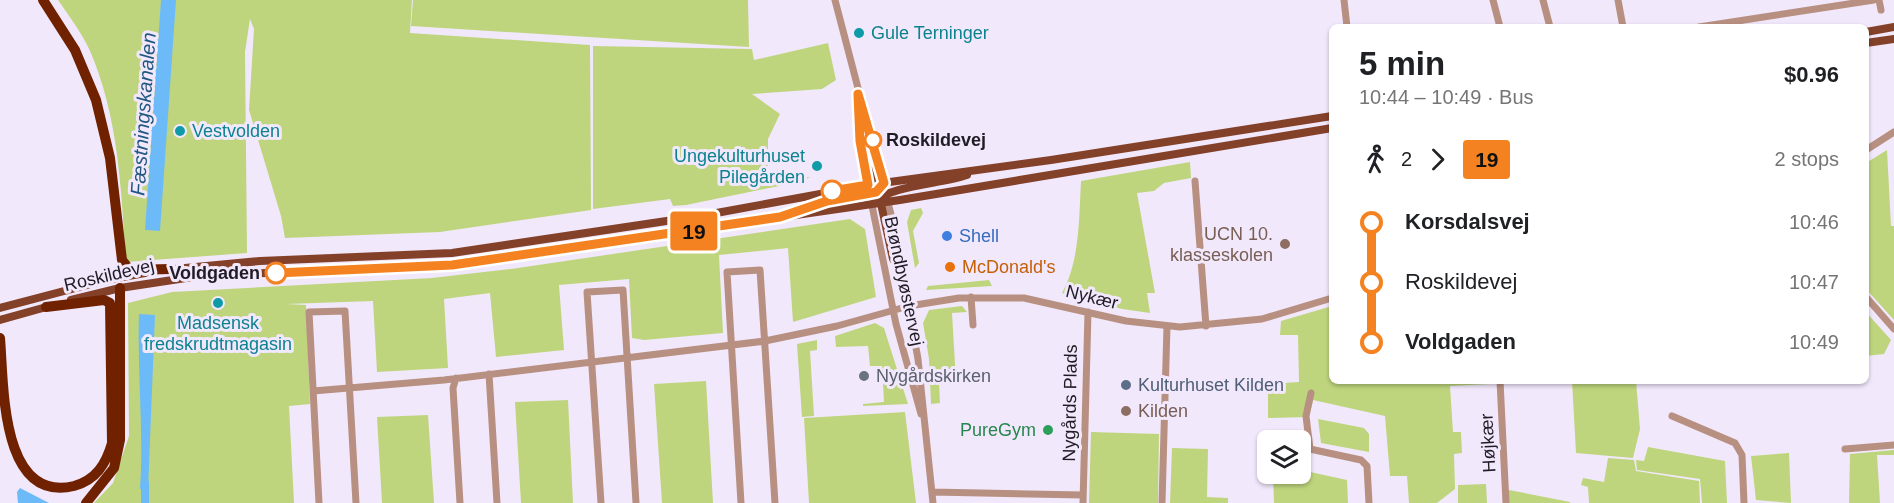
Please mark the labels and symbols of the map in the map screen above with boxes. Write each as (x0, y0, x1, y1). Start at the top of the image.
place label: Gule Terninger (871, 23, 989, 43)
marker: Gule Terninger (852, 26, 866, 40)
water label: Fæstningskanalen (126, 32, 160, 196)
place label: Vestvolden (192, 121, 280, 141)
marker: Vestvolden (173, 124, 187, 138)
place label: Roskildevej (886, 130, 986, 150)
marker: Roskildevej (864, 131, 882, 149)
place label: Ungekulturhuset Pilegården (674, 146, 805, 187)
marker: Ungekulturhuset Pilegården (810, 159, 824, 173)
unlabelled marker (821, 180, 843, 202)
line badge: 19 (667, 212, 721, 250)
street label: Brøndbyøstervej (880, 214, 928, 348)
place label: UCN 10. klasseskolen (1170, 224, 1273, 265)
place label: Shell (959, 226, 999, 246)
marker: Shell (940, 229, 954, 243)
marker: UCN 10. klasseskolen (1278, 237, 1292, 251)
street label: Roskildevej (62, 255, 156, 295)
place label: McDonald's (962, 257, 1055, 277)
marker: McDonald's (943, 260, 957, 274)
marker: Voldgaden (265, 262, 287, 284)
place label: Voldgaden (169, 263, 260, 283)
street label: Nykær (1064, 281, 1120, 313)
marker: Madsensk fredskrudtmagasin (211, 296, 225, 310)
place label: Madsensk fredskrudtmagasin (144, 313, 292, 354)
street label: Nygårds Plads (1059, 344, 1081, 462)
place label: Nygårdskirken (876, 366, 991, 386)
marker: Nygårdskirken (857, 369, 871, 383)
place label: Kulturhuset Kilden (1138, 375, 1284, 395)
marker: Kulturhuset Kilden (1119, 378, 1133, 392)
place label: Kilden (1138, 401, 1188, 421)
marker: Kilden (1119, 404, 1133, 418)
street label: Højkær (1476, 413, 1500, 473)
place label: PureGym (960, 420, 1036, 440)
marker: PureGym (1041, 423, 1055, 437)

